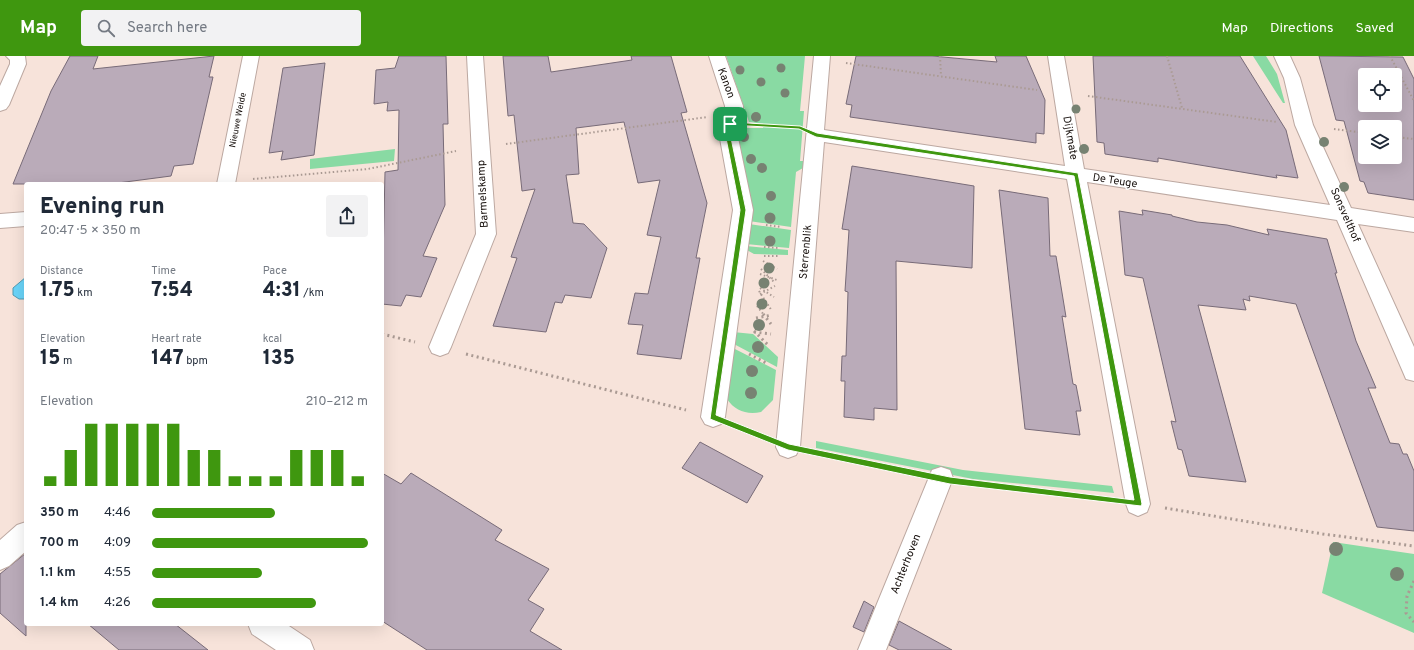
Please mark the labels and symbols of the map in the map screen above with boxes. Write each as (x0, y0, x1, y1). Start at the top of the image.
street label: Kanon (714, 66, 738, 100)
street label: Nieuwe Weide (227, 91, 249, 149)
pin (713, 107, 747, 141)
street label: Dijkmate (1059, 115, 1081, 161)
street label: Barmelskamp (474, 160, 492, 228)
street label: De Teuge (1092, 171, 1138, 191)
street label: Sonsvelthof (1327, 186, 1363, 245)
street label: Sterrenblik (797, 224, 815, 280)
street label: Achterhoven (888, 532, 924, 596)

